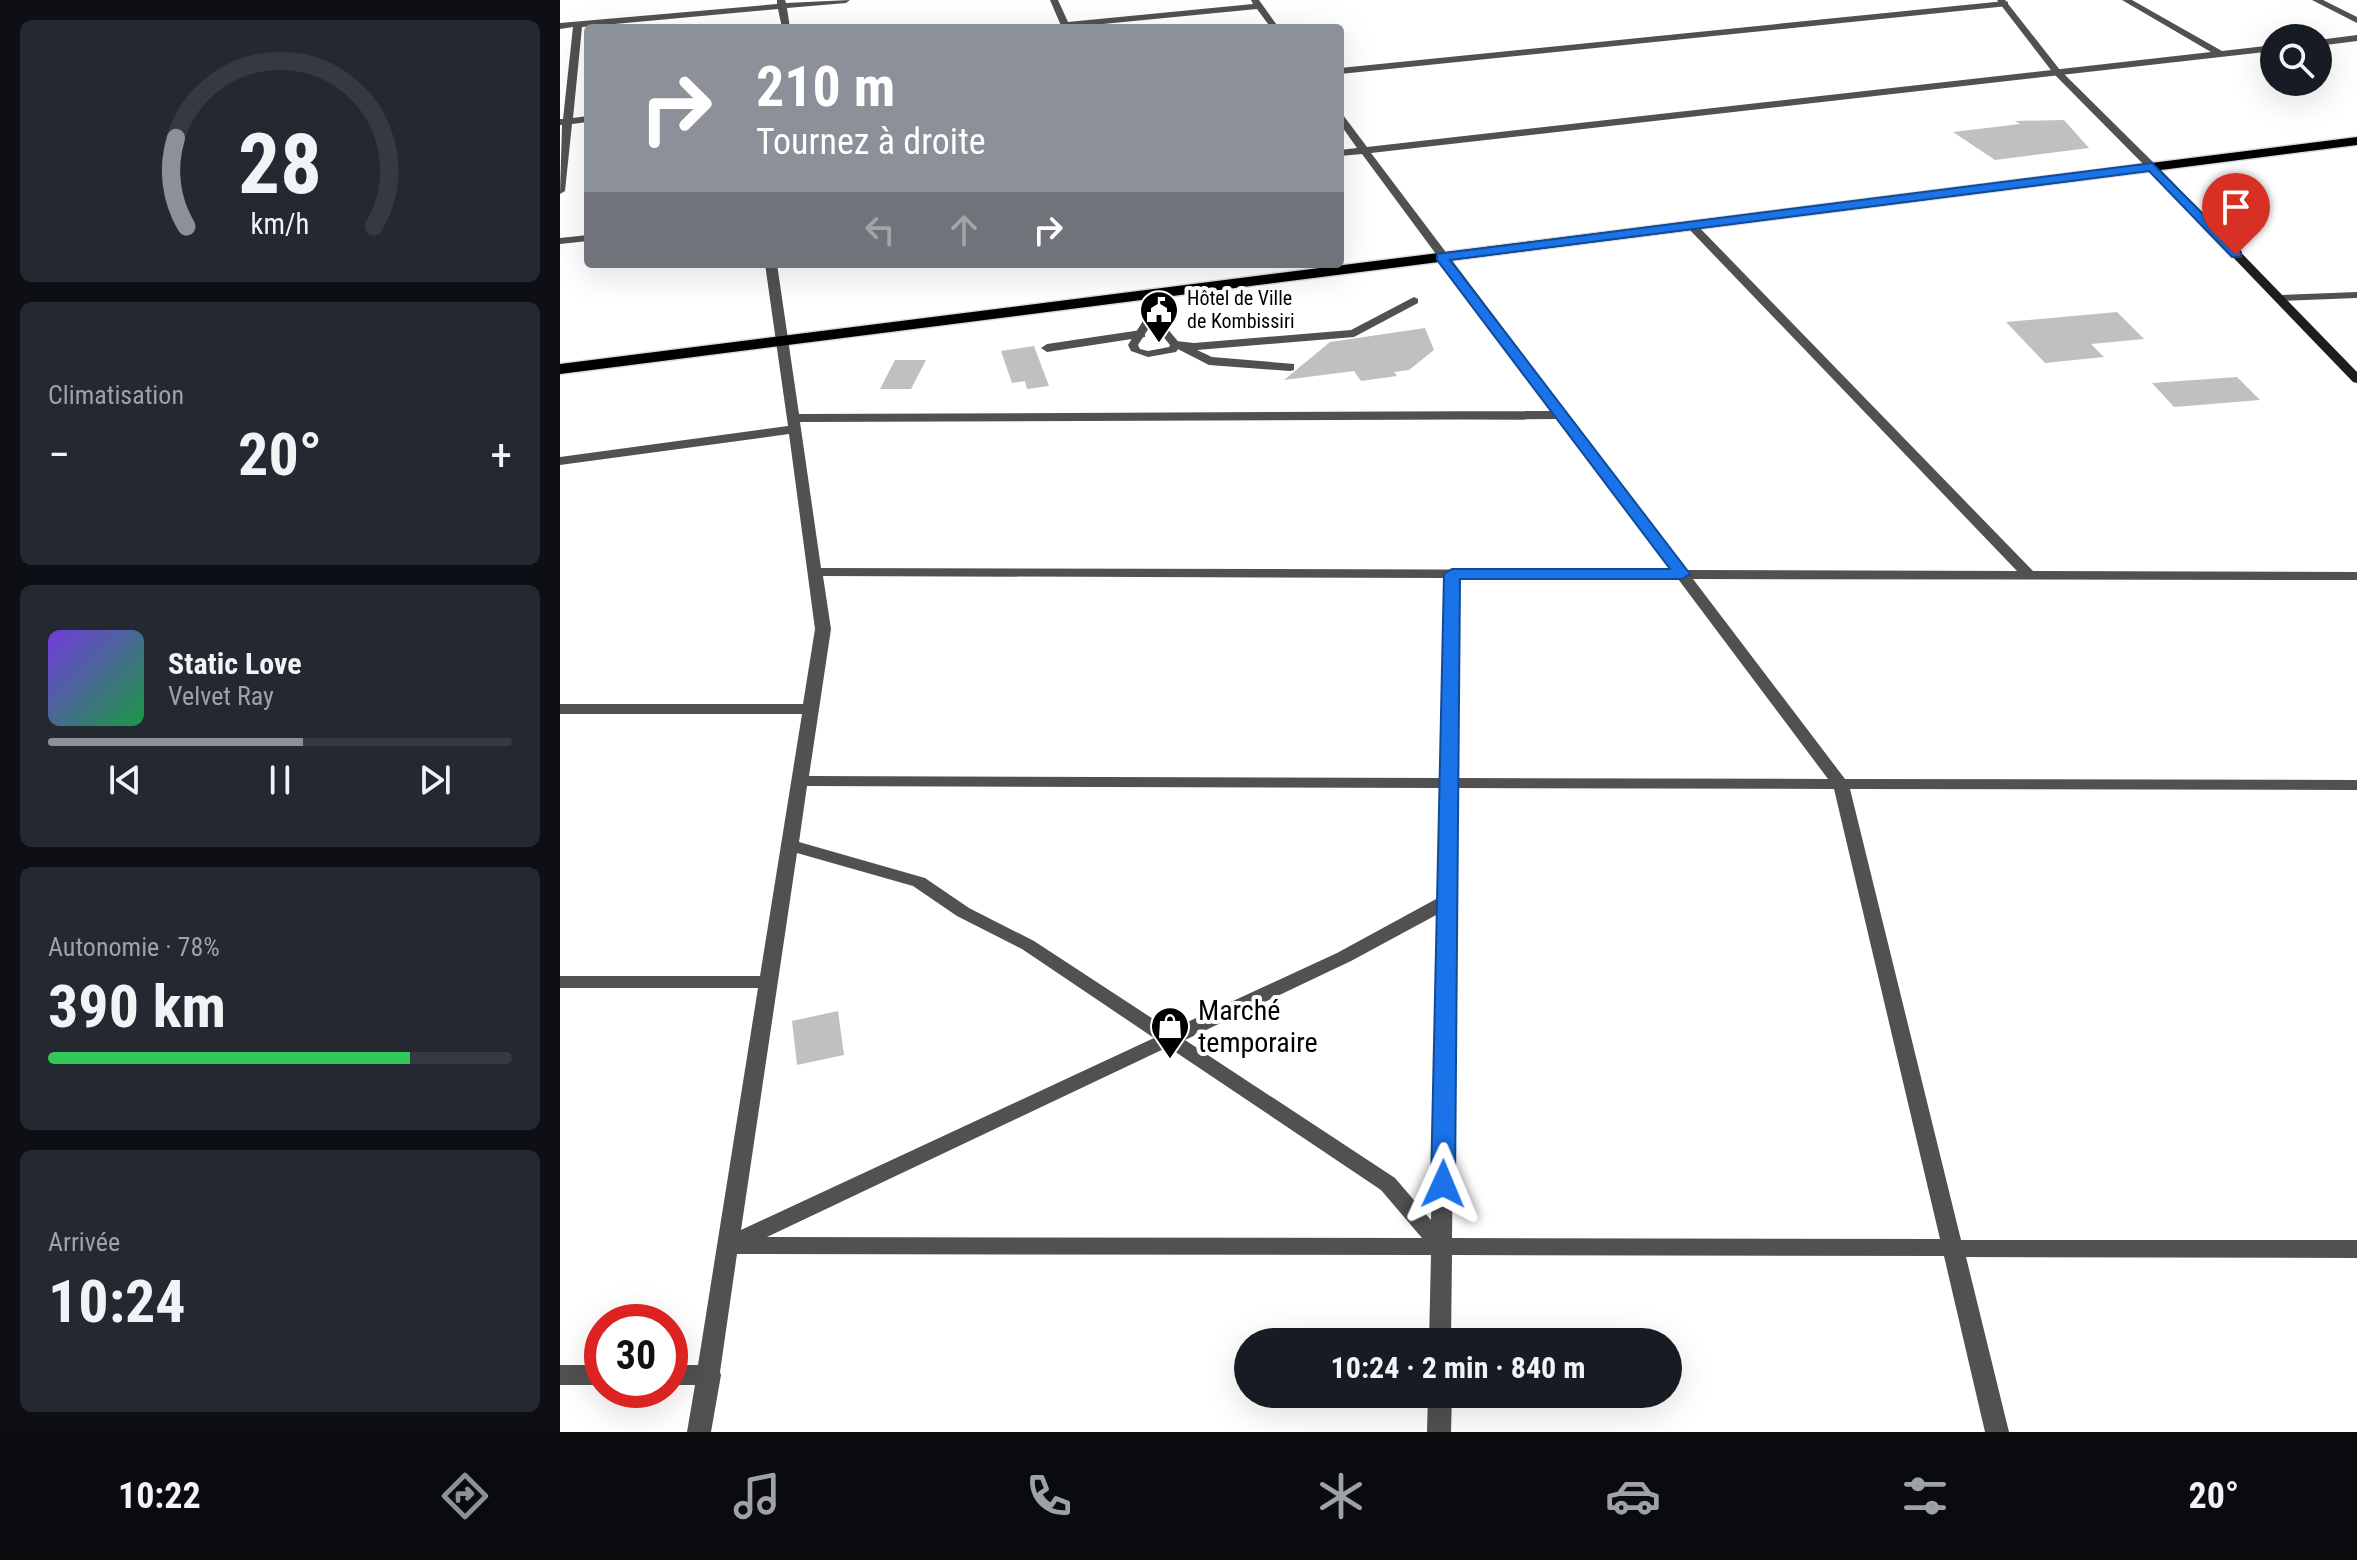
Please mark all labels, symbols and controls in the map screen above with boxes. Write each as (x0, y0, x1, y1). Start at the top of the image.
map controls (2260, 24, 2332, 96)
button: search (2260, 24, 2332, 96)
text: 210 m (756, 54, 895, 120)
icon: right (624, 56, 728, 160)
text: 28 (238, 116, 322, 213)
text: Tournez à droite (756, 121, 986, 163)
pin (2202, 173, 2270, 255)
icon: arrive (2214, 185, 2258, 229)
text: km/h (251, 207, 309, 241)
icon: left (858, 208, 902, 252)
icon: ahead (942, 208, 986, 252)
icon: right (1026, 208, 1070, 252)
place label: Hôtel de Ville de Kombissiri (1187, 286, 1295, 333)
public building icon: Hôtel de Ville de Kombissiri (1138, 289, 1180, 344)
text: Climatisation (48, 380, 184, 410)
text: 20° (238, 419, 322, 490)
text: − (48, 429, 70, 481)
text: + (490, 429, 512, 481)
text: Static Love (168, 646, 302, 681)
text: Velvet Ray (168, 681, 274, 711)
icon: previous (103, 758, 147, 802)
icon: pause (258, 758, 302, 802)
icon: next (413, 758, 457, 802)
text: Autonomie · 78% (48, 932, 220, 962)
text: 390 km (48, 971, 226, 1042)
place label: Marché temporaire (1198, 994, 1318, 1059)
shop icon: Marché temporaire (1149, 1005, 1191, 1060)
position arrow (1401, 1142, 1485, 1226)
text: Arrivée (48, 1227, 120, 1257)
text: 10:24 (48, 1266, 186, 1337)
speed limit sign: 30 (584, 1304, 688, 1408)
text: 10:24 · 2 min · 840 m (1331, 1350, 1585, 1385)
icon: directions (437, 1468, 493, 1524)
icon: music (729, 1468, 785, 1524)
icon: phone (1021, 1468, 1077, 1524)
icon: climate (1313, 1468, 1369, 1524)
icon: car (1605, 1468, 1661, 1524)
icon: filters (1897, 1468, 1953, 1524)
text: 10:22 (118, 1475, 201, 1517)
text: 20° (2189, 1475, 2239, 1517)

